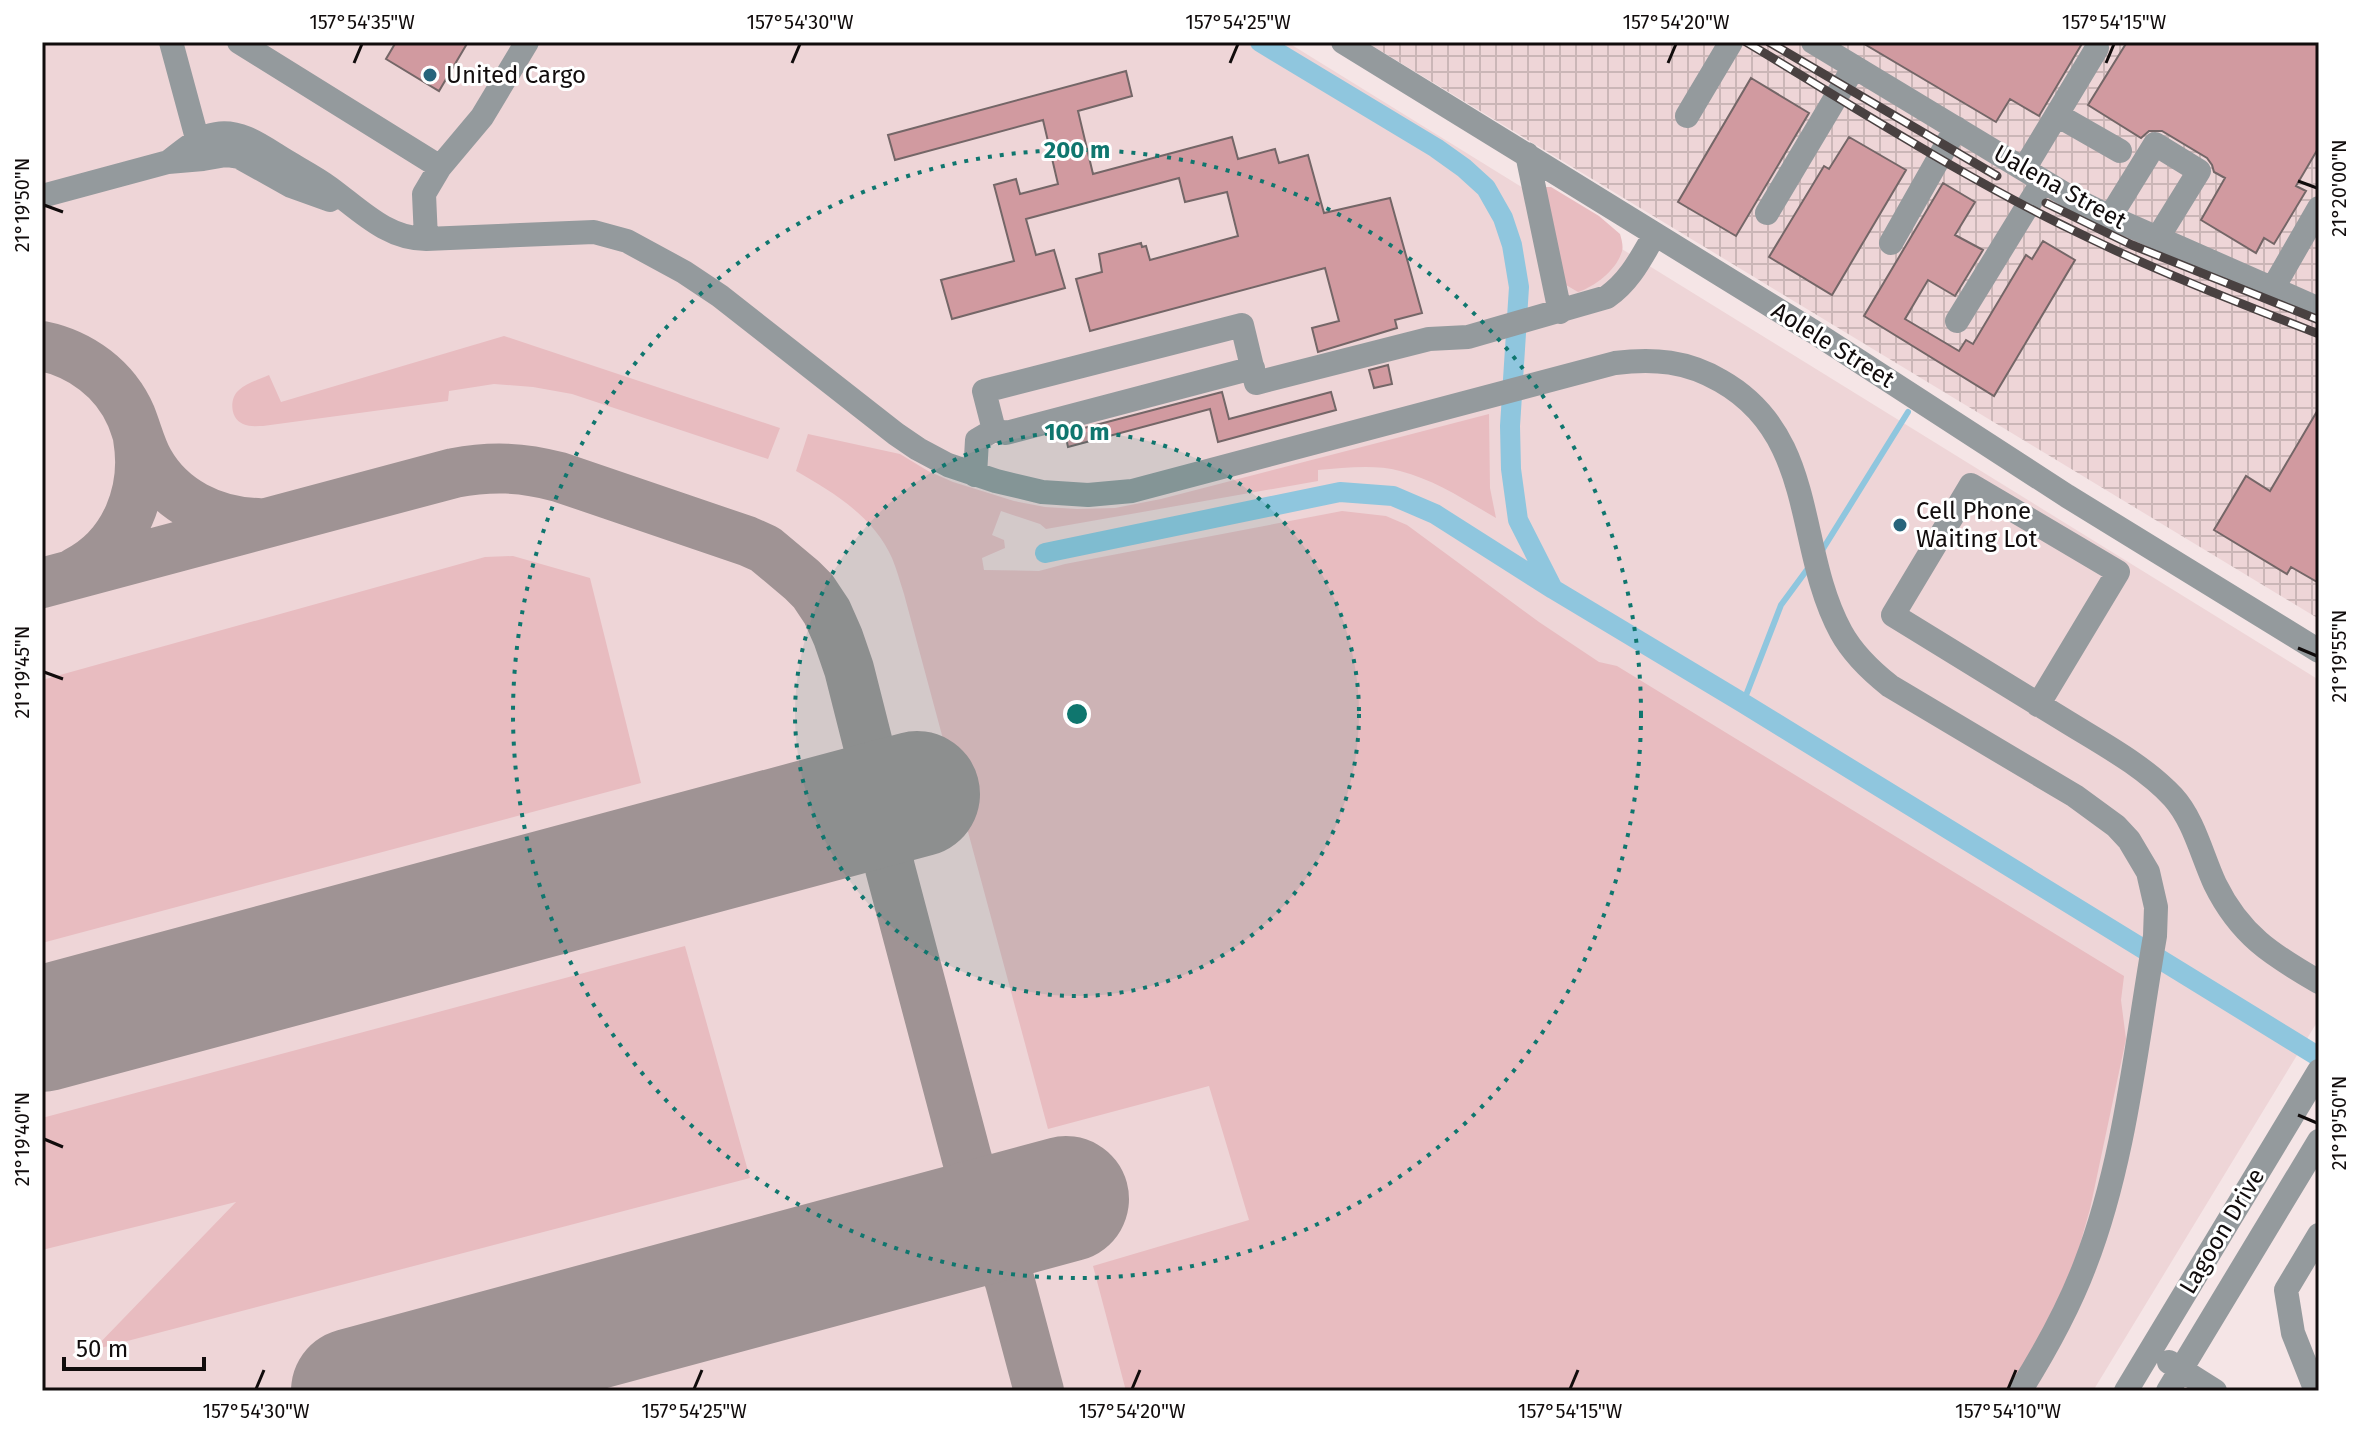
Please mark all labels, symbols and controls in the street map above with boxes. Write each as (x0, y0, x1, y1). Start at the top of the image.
text: 157°54'35"W (309, 10, 415, 34)
text: 157°54'30"W (746, 10, 854, 34)
text: 157°54'25"W (1185, 10, 1291, 34)
text: 157°54'20"W (1622, 10, 1730, 34)
text: 157°54'15"W (2062, 10, 2167, 34)
place label: United Cargo (446, 61, 586, 89)
marker: United Cargo (421, 66, 439, 84)
text: 200 m (1044, 136, 1110, 164)
street label: Ualena Street (1989, 139, 2131, 235)
text: 21°20'00"N (2327, 139, 2351, 237)
text: 21°19'50"N (10, 158, 34, 252)
street label: Aolele Street (1767, 296, 1900, 394)
text: 100 m (1044, 418, 1110, 446)
place label: Cell Phone Waiting Lot (1916, 497, 2038, 553)
marker: Cell Phone Waiting Lot (1891, 516, 1909, 534)
text: 21°19'55"N (2327, 609, 2351, 703)
text: 21°19'45"N (10, 626, 34, 718)
centre of rings (1063, 700, 1091, 728)
text: 21°19'50"N (2327, 1076, 2351, 1170)
text: 21°19'40"N (10, 1092, 34, 1186)
street label: Lagoon Drive (2174, 1163, 2270, 1299)
scale bar (64, 1321, 204, 1371)
text: 50 m (76, 1335, 128, 1363)
text: 157°54'30"W (202, 1399, 310, 1423)
text: 157°54'25"W (641, 1399, 747, 1423)
text: 157°54'20"W (1078, 1399, 1186, 1423)
text: 157°54'15"W (1518, 1399, 1623, 1423)
text: 157°54'10"W (1955, 1399, 2061, 1423)

